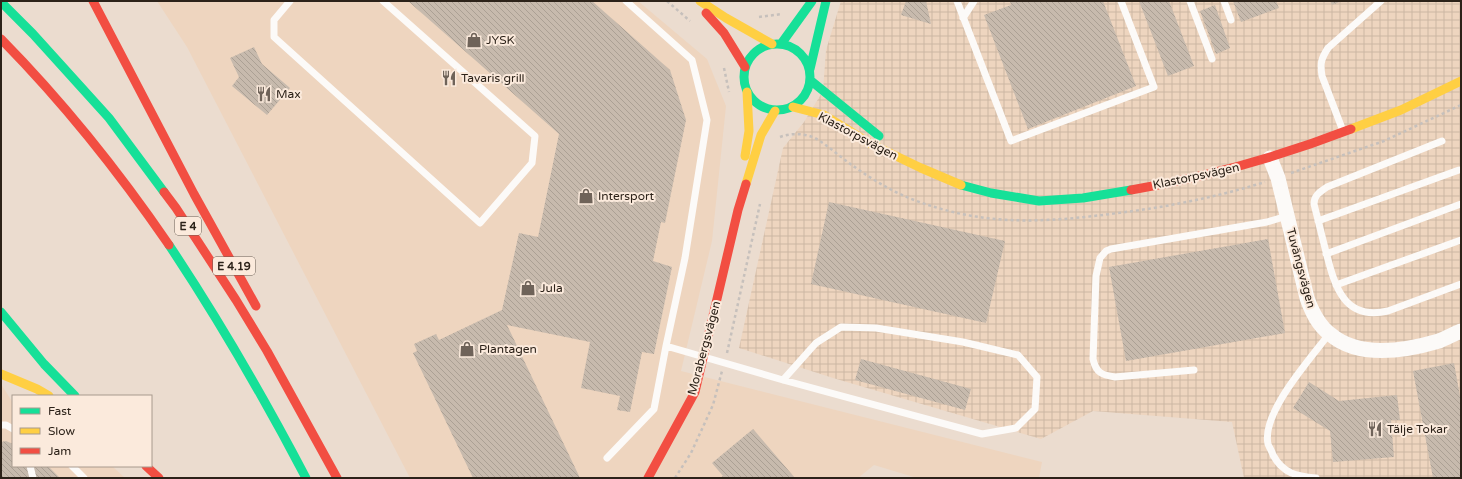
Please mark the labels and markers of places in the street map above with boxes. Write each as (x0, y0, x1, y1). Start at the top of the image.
shop icon: JYSK (465, 31, 483, 49)
place label: JYSK (486, 33, 515, 47)
restaurant icon: Tavaris grill (440, 69, 458, 87)
place label: Tavaris grill (461, 71, 525, 85)
restaurant icon: Max (255, 85, 273, 103)
place label: Max (276, 87, 301, 101)
shop icon: Intersport (577, 187, 595, 205)
place label: Intersport (598, 189, 655, 203)
shop icon: Jula (519, 279, 537, 297)
place label: Jula (540, 281, 563, 295)
shop icon: Plantagen (458, 340, 476, 358)
place label: Plantagen (479, 342, 537, 356)
restaurant icon: Tälje Tokar (1366, 420, 1384, 438)
place label: Tälje Tokar (1387, 422, 1448, 436)

